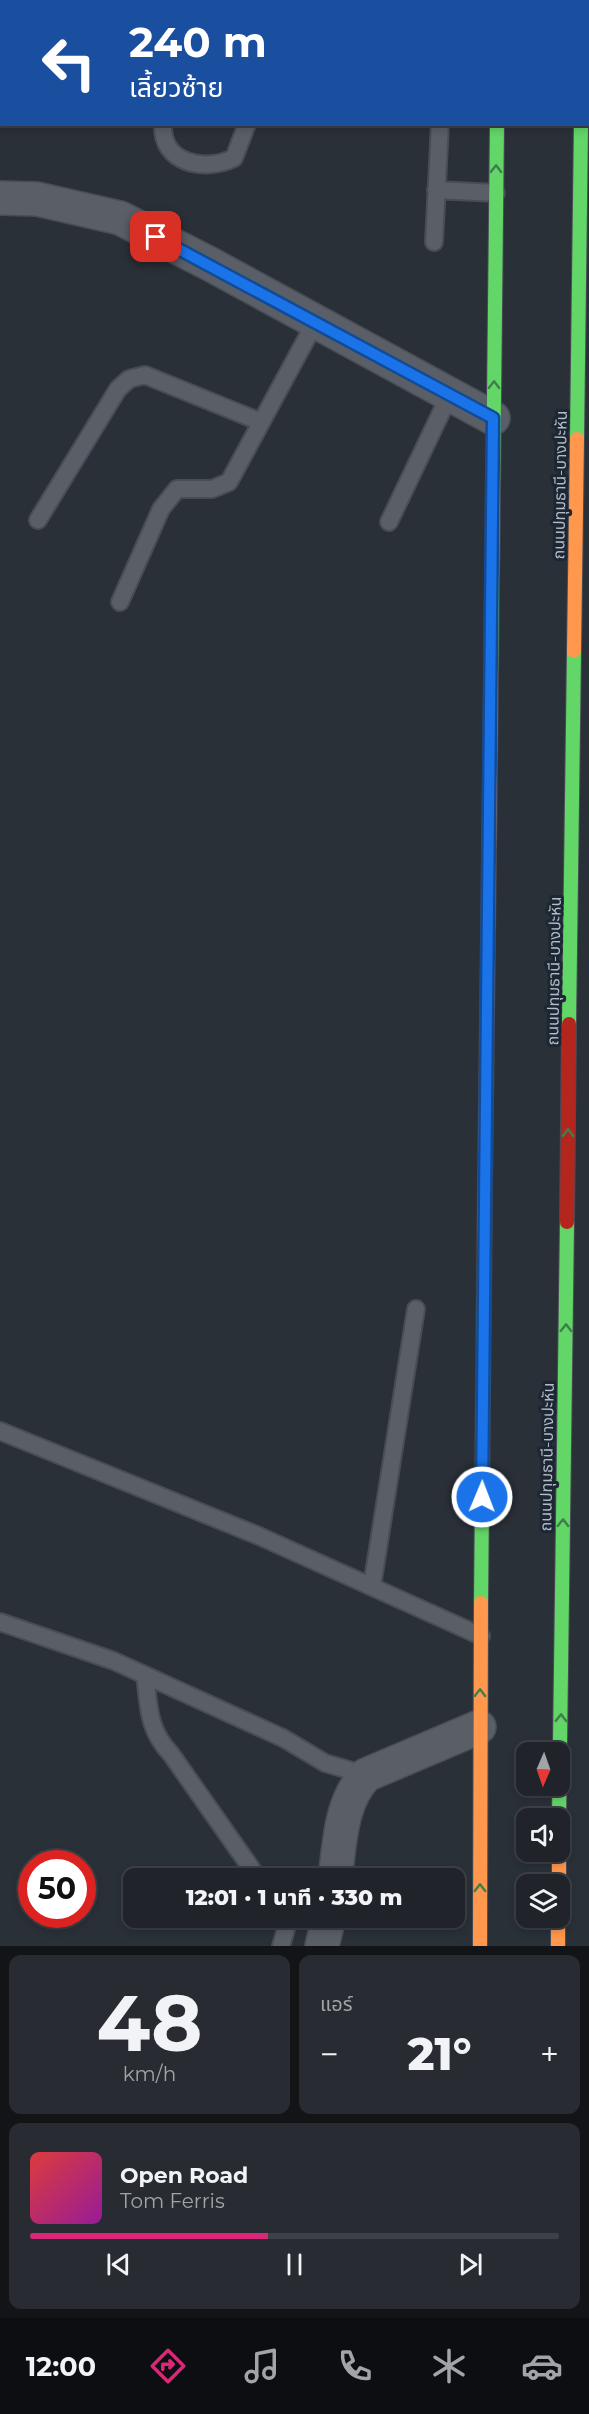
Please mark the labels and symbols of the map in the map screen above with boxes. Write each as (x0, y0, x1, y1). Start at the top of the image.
one-way arrow (490, 164, 502, 173)
pin (130, 211, 181, 262)
one-way arrow (487, 380, 500, 389)
street label: ถนนปทุมธานี-บางปะหัน (549, 411, 571, 559)
street label: ถนนปทุมธานี-บางปะหัน (543, 897, 565, 1045)
one-way arrow (562, 1128, 574, 1137)
one-way arrow (559, 1323, 572, 1332)
street label: ถนนปทุมธานี-บางปะหัน (536, 1383, 558, 1531)
position arrow (450, 1465, 514, 1529)
one-way arrow (557, 1518, 569, 1527)
one-way arrow (473, 1688, 486, 1697)
one-way arrow (555, 1713, 567, 1722)
north arrow (516, 1742, 570, 1796)
speed limit sign: 50 (18, 1850, 96, 1928)
one-way arrow (474, 1883, 486, 1892)

